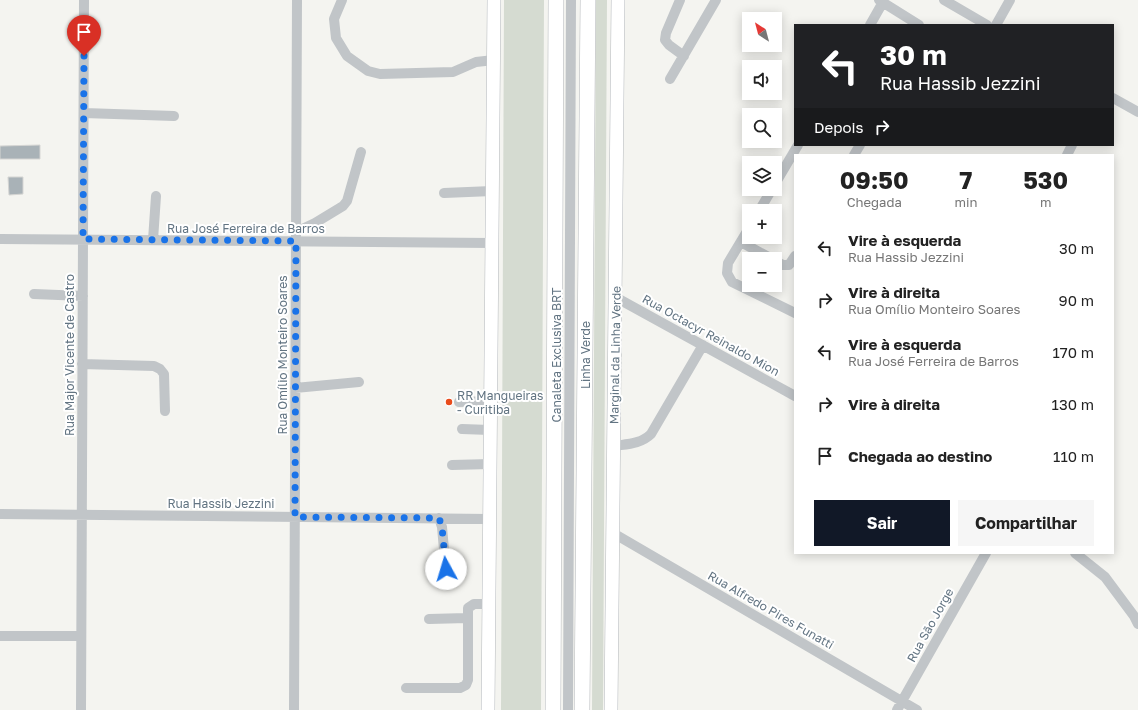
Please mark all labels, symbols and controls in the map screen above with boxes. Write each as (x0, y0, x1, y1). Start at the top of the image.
north arrow (742, 12, 782, 52)
map controls (742, 12, 782, 292)
pin (67, 15, 101, 56)
icon: arrive (73, 21, 95, 43)
text: 30 m (880, 38, 947, 71)
icon: left (814, 40, 866, 92)
button: sound (742, 60, 782, 100)
text: Rua Hassib Jezzini (880, 72, 1040, 94)
button: search (742, 108, 782, 148)
icon: right (871, 116, 893, 138)
text: Depois (814, 118, 863, 136)
button: layers (742, 156, 782, 196)
text: 09:50 (840, 165, 909, 194)
text: 7 (959, 165, 972, 194)
text: 530 (1023, 165, 1068, 194)
text: Chegada (847, 194, 902, 210)
text: min (954, 194, 977, 210)
text: m (1040, 194, 1051, 210)
button: + (742, 204, 782, 244)
street label: Rua José Ferreira de Barros (167, 221, 325, 236)
text: Vire à esquerda (848, 231, 961, 249)
icon: left (814, 237, 836, 259)
text: 30 m (1059, 239, 1094, 257)
text: Rua Hassib Jezzini (848, 249, 964, 265)
button: − (742, 252, 782, 292)
street label: Rua Major Vicente de Castro (62, 274, 77, 436)
street label: Rua Omílio Monteiro Soares (275, 275, 290, 435)
text: Vire à direita (848, 283, 940, 301)
street label: Marginal da Linha Verde (606, 286, 624, 424)
street label: Canaleta Exclusiva BRT (549, 287, 564, 422)
icon: right (814, 289, 836, 311)
street label: Rua Octacyr Reinaldo Mion (640, 291, 782, 379)
text: 90 m (1059, 291, 1094, 309)
text: Rua Omílio Monteiro Soares (848, 301, 1021, 317)
street label: Linha Verde (578, 321, 593, 389)
text: Vire à esquerda (848, 335, 961, 353)
icon: left (814, 341, 836, 363)
text: 170 m (1052, 343, 1094, 361)
text: Rua José Ferreira de Barros (848, 353, 1019, 369)
place label: RR Mangueiras - Curitiba (457, 388, 543, 417)
icon: right (814, 393, 836, 415)
text: Vire à direita (848, 395, 940, 413)
text: 130 m (1052, 395, 1094, 413)
marker: RR Mangueiras - Curitiba (444, 397, 454, 407)
icon: arrive (814, 445, 836, 467)
text: Chegada ao destino (848, 447, 992, 465)
text: 110 m (1053, 447, 1094, 465)
street label: Rua Hassib Jezzini (168, 496, 274, 511)
button: Sair (814, 500, 950, 546)
button: Compartilhar (958, 500, 1094, 546)
position arrow (425, 548, 467, 590)
street label: Rua Alfredo Pires Funatti (705, 568, 837, 652)
street label: Rua São Jorge (903, 585, 957, 665)

